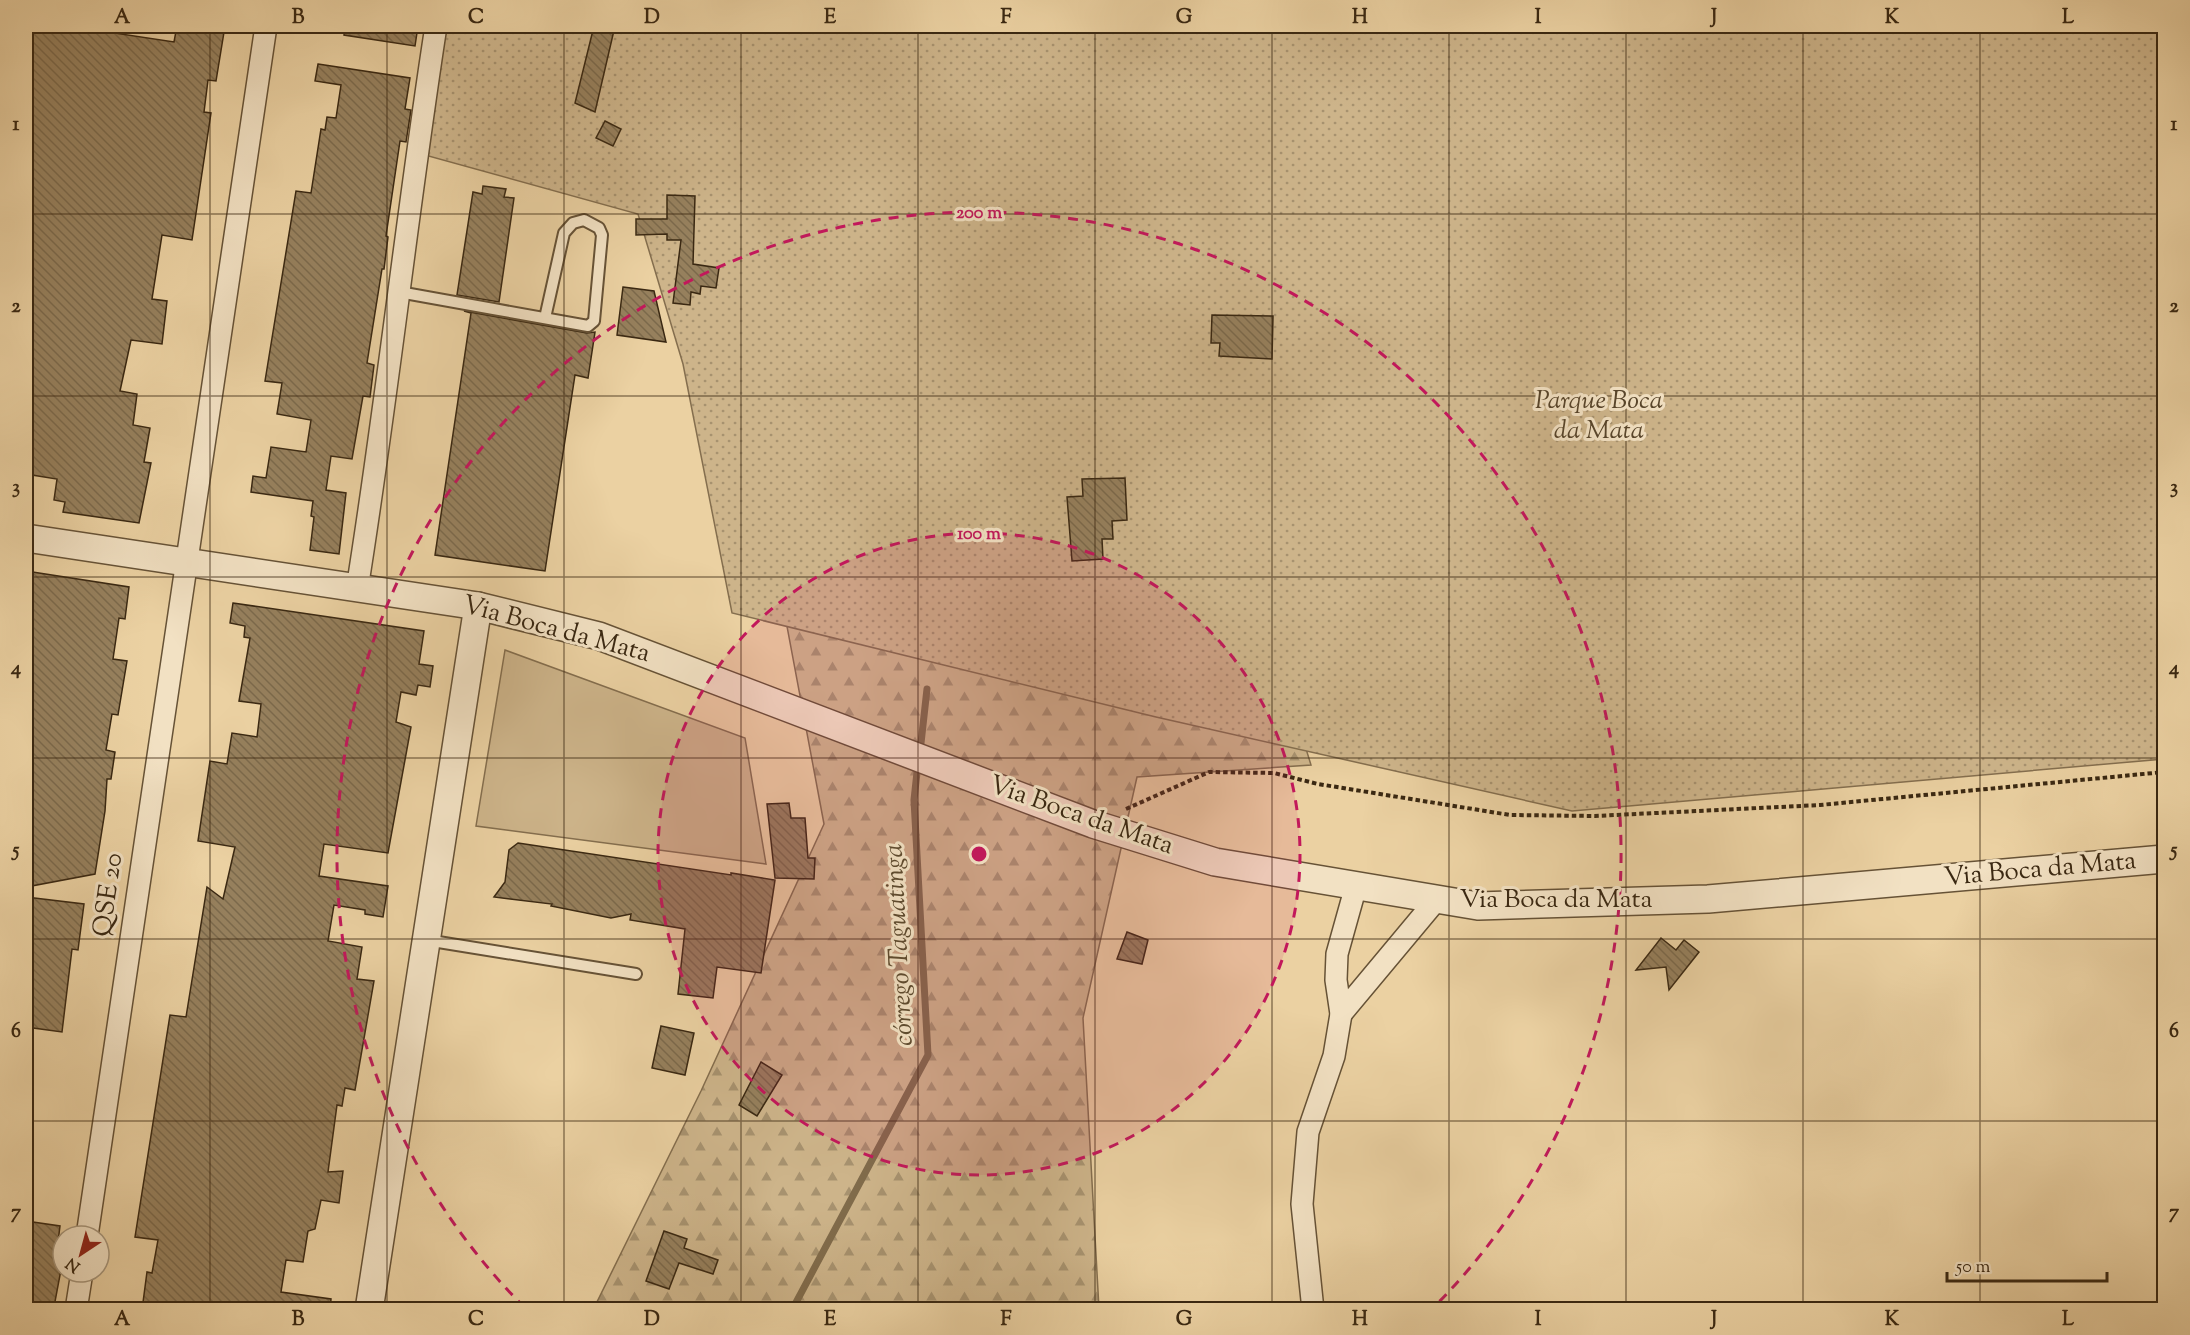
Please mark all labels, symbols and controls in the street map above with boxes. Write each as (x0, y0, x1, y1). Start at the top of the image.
text: A (114, 4, 131, 33)
text: B (292, 4, 305, 33)
text: C (468, 4, 484, 33)
text: D (644, 4, 660, 33)
text: E (824, 4, 837, 33)
text: F (1000, 4, 1012, 33)
text: G (1176, 4, 1193, 33)
text: H (1352, 4, 1368, 33)
text: I (1535, 4, 1542, 33)
text: J (1709, 4, 1717, 33)
text: K (1885, 4, 1900, 33)
text: L (2062, 4, 2075, 33)
text: 1 (13, 111, 20, 140)
text: 1 (2171, 111, 2178, 140)
text: 200 m (956, 201, 1002, 227)
text: 2 (11, 293, 21, 322)
text: 2 (2169, 293, 2179, 322)
park label: Parque Boca da Mata (1535, 383, 1663, 450)
text: 3 (12, 474, 20, 503)
text: 3 (2170, 474, 2178, 503)
text: 100 m (957, 522, 1001, 548)
street label: Via Boca da Mata (458, 587, 654, 673)
text: 4 (10, 655, 21, 684)
text: 4 (2168, 655, 2179, 684)
street label: Via Boca da Mata (984, 767, 1178, 865)
text: 5 (11, 837, 20, 866)
text: 5 (2169, 837, 2178, 866)
water label: córrego Taguatinga (875, 843, 925, 1047)
street label: Via Boca da Mata (1942, 843, 2138, 897)
centre of rings (969, 844, 989, 864)
street label: QSE 20 (85, 851, 133, 939)
street label: Via Boca da Mata (1460, 882, 1652, 919)
text: 6 (11, 1018, 21, 1047)
text: 6 (2169, 1018, 2179, 1047)
text: 7 (11, 1199, 22, 1228)
text: 7 (2169, 1199, 2180, 1228)
north arrow (51, 1224, 111, 1284)
scale bar (1947, 1245, 2108, 1283)
text: N (62, 1251, 86, 1277)
text: 50 m (1955, 1255, 1991, 1281)
text: A (114, 1306, 131, 1335)
text: B (292, 1306, 305, 1335)
text: C (468, 1306, 484, 1335)
text: D (644, 1306, 660, 1335)
text: E (824, 1306, 837, 1335)
text: F (1000, 1306, 1012, 1335)
text: G (1176, 1306, 1193, 1335)
text: H (1352, 1306, 1368, 1335)
text: I (1535, 1306, 1542, 1335)
text: J (1709, 1306, 1717, 1335)
text: K (1885, 1306, 1900, 1335)
text: L (2062, 1306, 2075, 1335)

